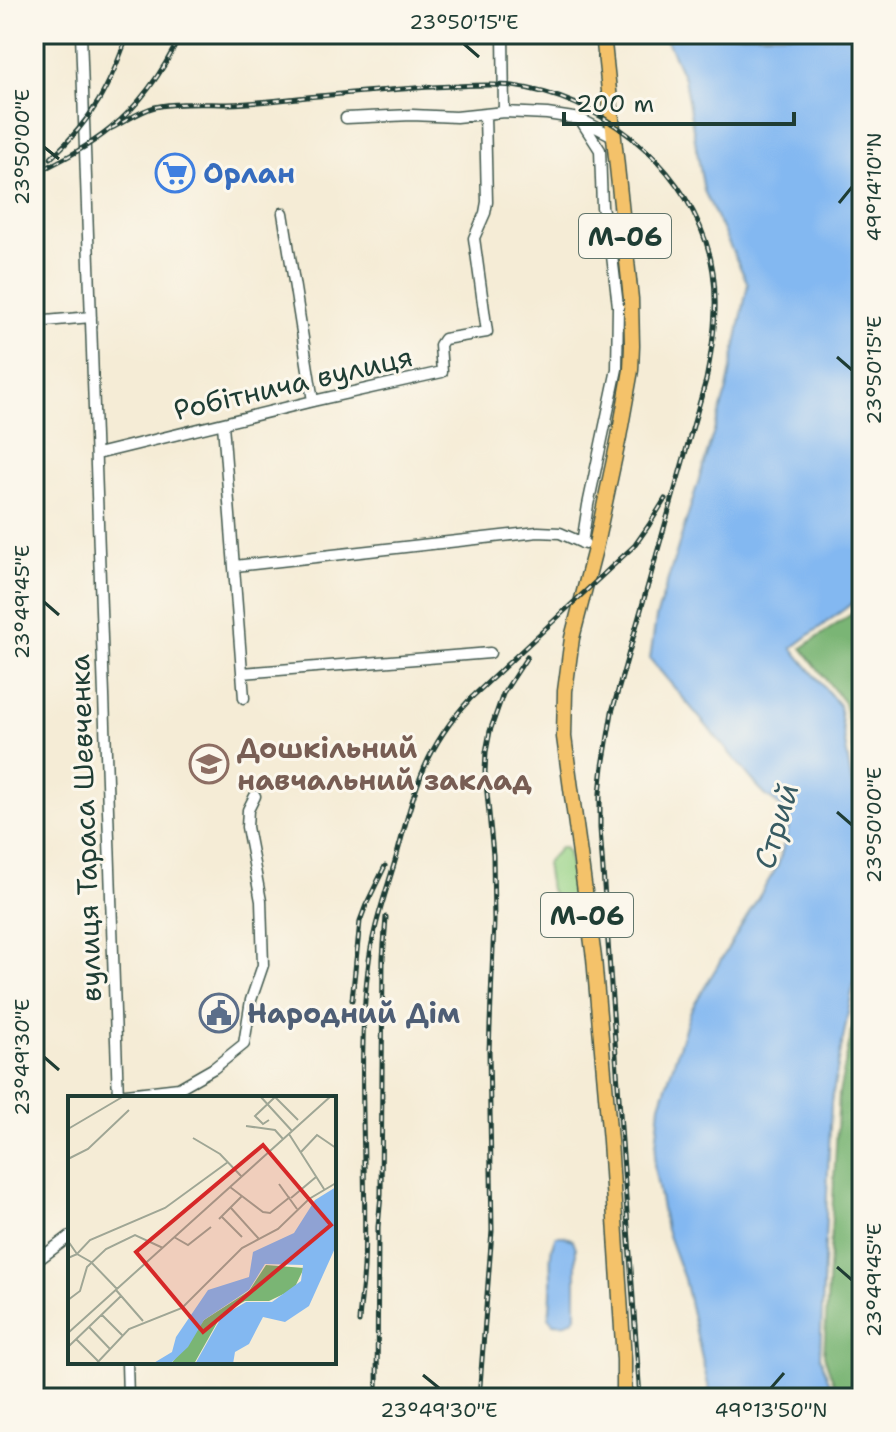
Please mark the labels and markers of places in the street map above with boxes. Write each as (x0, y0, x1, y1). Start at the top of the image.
supermarket icon: Орлан (154, 152, 196, 194)
place label: Орлан (203, 154, 295, 192)
place label: Дошкільний навчальний заклад (237, 729, 532, 799)
school or university icon: Дошкільний навчальний заклад (188, 743, 230, 785)
public building icon: Народний Дім (198, 992, 240, 1034)
place label: Народний Дім (247, 994, 460, 1032)

